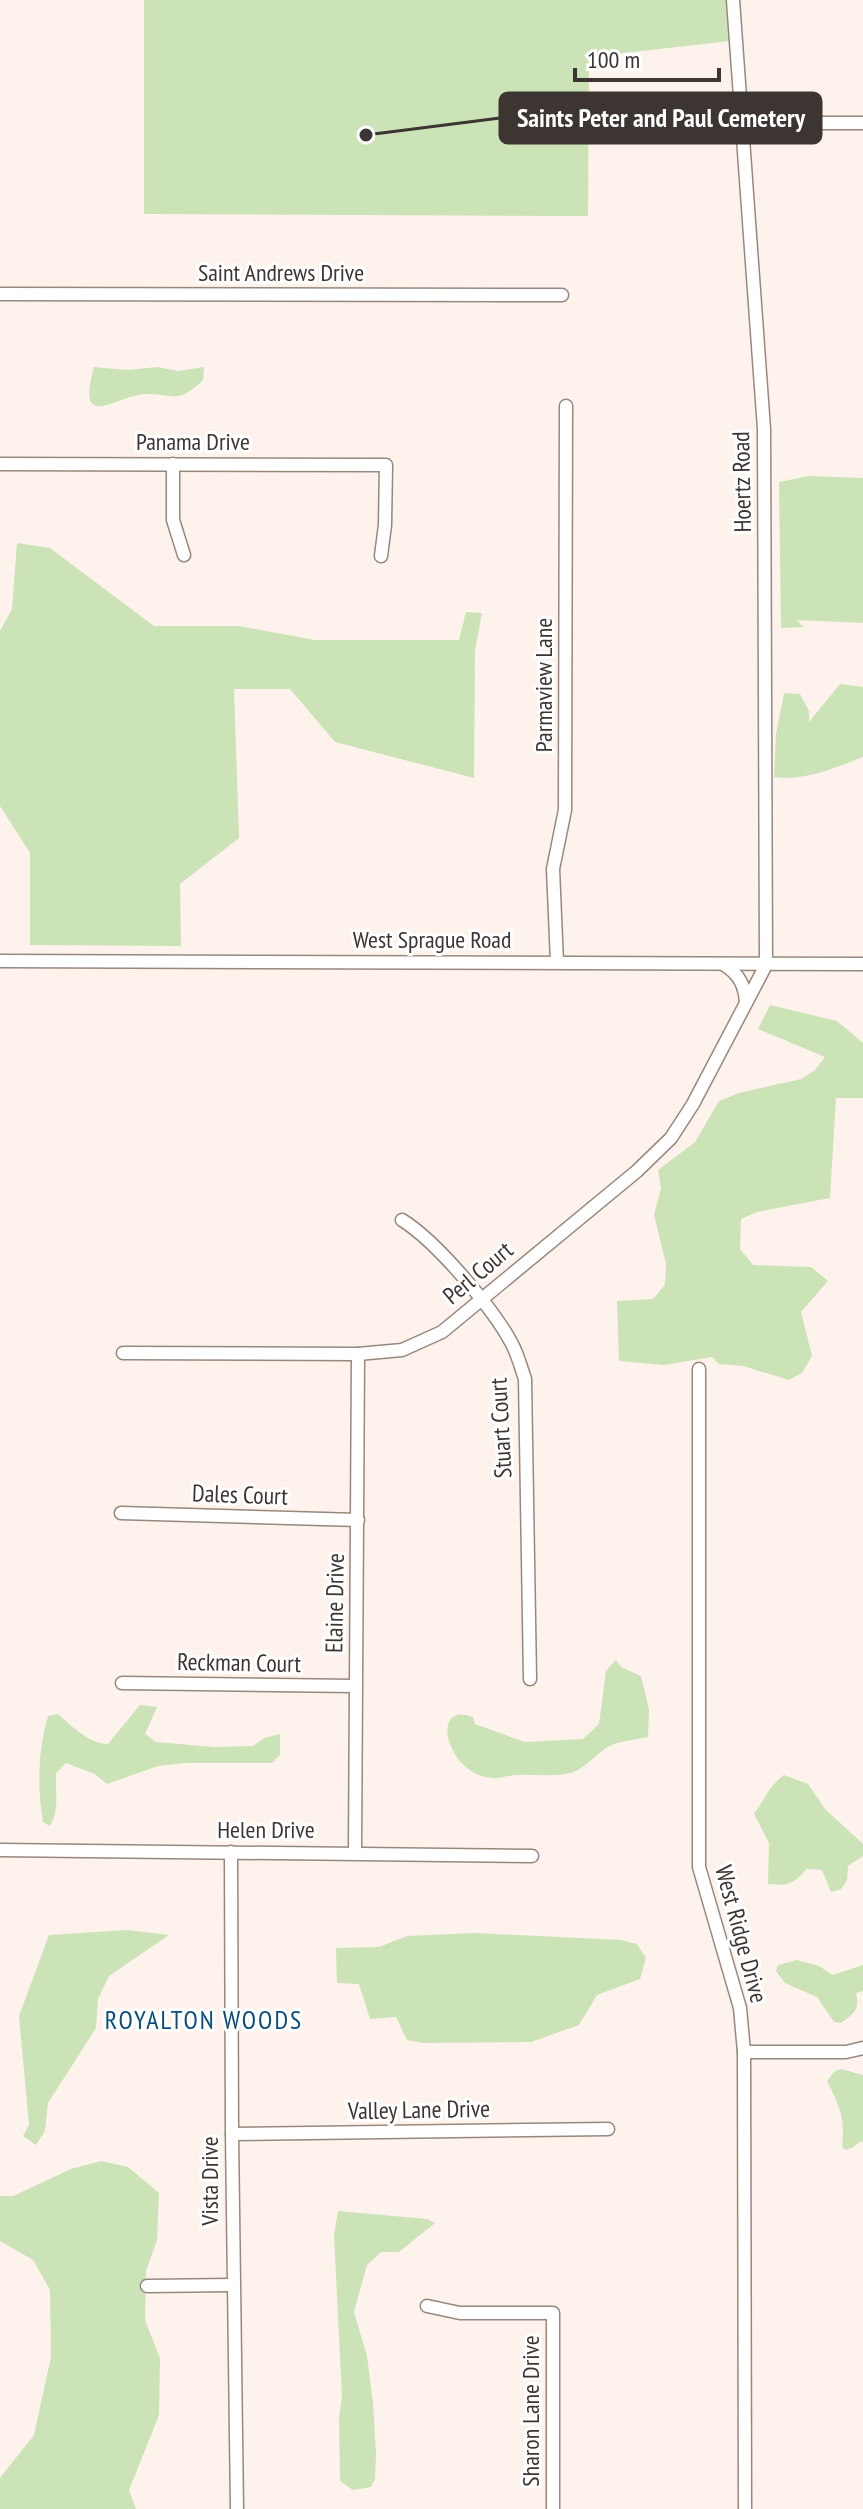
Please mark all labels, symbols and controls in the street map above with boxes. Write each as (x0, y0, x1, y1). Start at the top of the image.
scale bar (575, 32, 719, 82)
text: 100 m (587, 44, 640, 75)
callout: Saints Peter and Paul Cemetery (500, 93, 821, 143)
text: Saints Peter and Paul Cemetery (517, 101, 806, 134)
street label: Saint Andrews Drive (198, 257, 364, 288)
street label: Panama Drive (136, 426, 250, 457)
street label: Hoertz Road (725, 431, 758, 533)
street label: Parmaview Lane (528, 618, 559, 752)
street label: West Sprague Road (353, 924, 511, 955)
street label: Perl Court (436, 1234, 519, 1311)
street label: Stuart Court (482, 1377, 519, 1479)
street label: Dales Court (192, 1477, 289, 1512)
street label: Elaine Drive (318, 1553, 351, 1653)
street label: Reckman Court (177, 1646, 302, 1679)
street label: Helen Drive (217, 1814, 315, 1845)
street label: West Ridge Drive (708, 1862, 775, 2006)
district label: ROYALTON WOODS (105, 2003, 303, 2036)
street label: Valley Lane Drive (347, 2093, 490, 2126)
street label: Vista Drive (194, 2136, 225, 2227)
street label: Sharon Lane Drive (515, 2335, 546, 2487)

